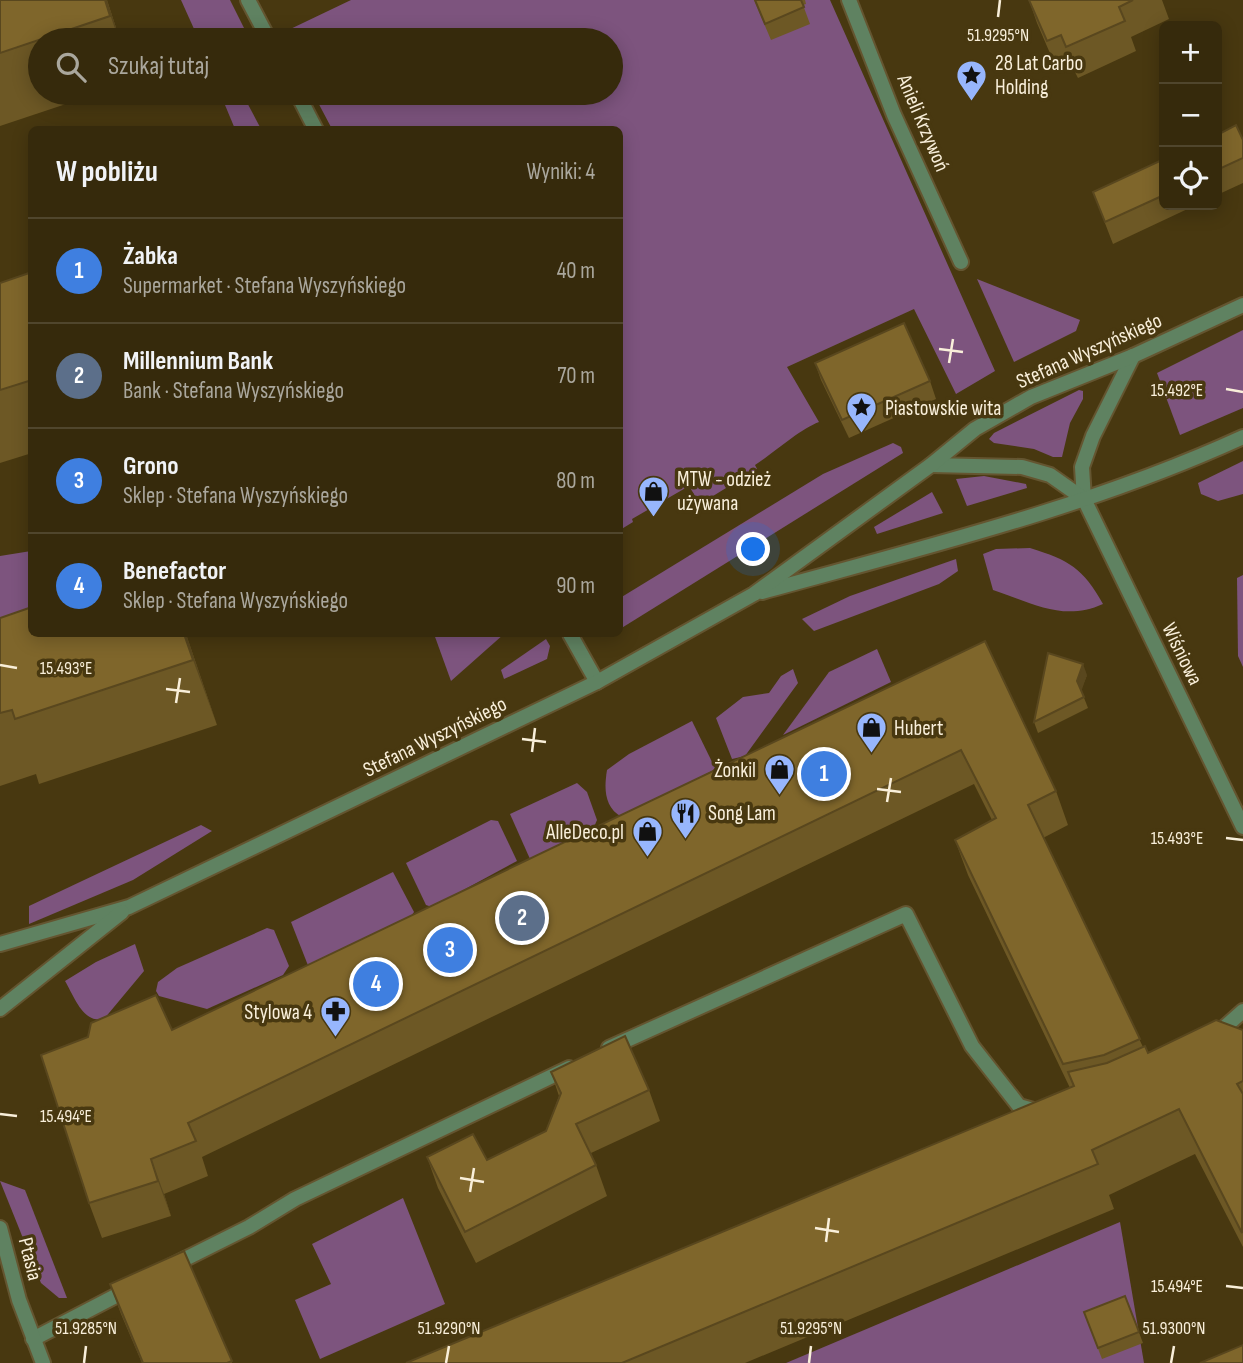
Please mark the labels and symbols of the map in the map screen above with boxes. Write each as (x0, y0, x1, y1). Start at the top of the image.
text: 51.9295°N (967, 25, 1029, 46)
place label: 28 Lat Carbo Holding (995, 51, 1083, 100)
place icon: 28 Lat Carbo Holding (955, 58, 989, 102)
street label: Anieli Krzywoń (891, 70, 955, 175)
street label: Stefana Wyszyńskiego (1012, 308, 1166, 394)
text: 15.492°E (1151, 380, 1203, 401)
place icon: Piastowskie wita (845, 391, 879, 435)
place label: Piastowskie wita (885, 396, 1001, 421)
place label: MTW - odzież używana (677, 467, 772, 516)
shop icon: MTW - odzież używana (637, 474, 671, 518)
your location (736, 532, 770, 566)
street label: Wiśniowa (1156, 619, 1208, 689)
text: 15.493°E (40, 658, 92, 679)
street label: Stefana Wyszyńskiego (359, 691, 511, 783)
shop icon: Hubert (854, 711, 888, 755)
place label: Hubert (894, 716, 943, 741)
pin: 1 (801, 748, 847, 800)
shop icon: Żonkil (762, 753, 796, 797)
place label: Żonkil (714, 758, 756, 783)
restaurant icon: Song Lam (668, 796, 702, 840)
place label: Song Lam (708, 801, 776, 826)
shop icon: AlleDeco.pl (630, 815, 664, 859)
place label: AlleDeco.pl (545, 820, 624, 845)
text: 15.493°E (1151, 828, 1203, 849)
pin: 2 (499, 892, 545, 944)
pin: 3 (427, 924, 473, 976)
pin: 4 (353, 958, 399, 1010)
pharmacy icon: Stylowa 4 (318, 995, 352, 1039)
place label: Stylowa 4 (244, 1000, 312, 1025)
text: 15.494°E (40, 1106, 92, 1127)
street label: Ptasia (13, 1235, 47, 1283)
text: 15.494°E (1151, 1276, 1203, 1297)
text: 51.9285°N (55, 1318, 117, 1339)
text: 51.9290°N (418, 1318, 480, 1339)
text: 51.9295°N (780, 1318, 842, 1339)
text: 51.9300°N (1142, 1318, 1206, 1339)

